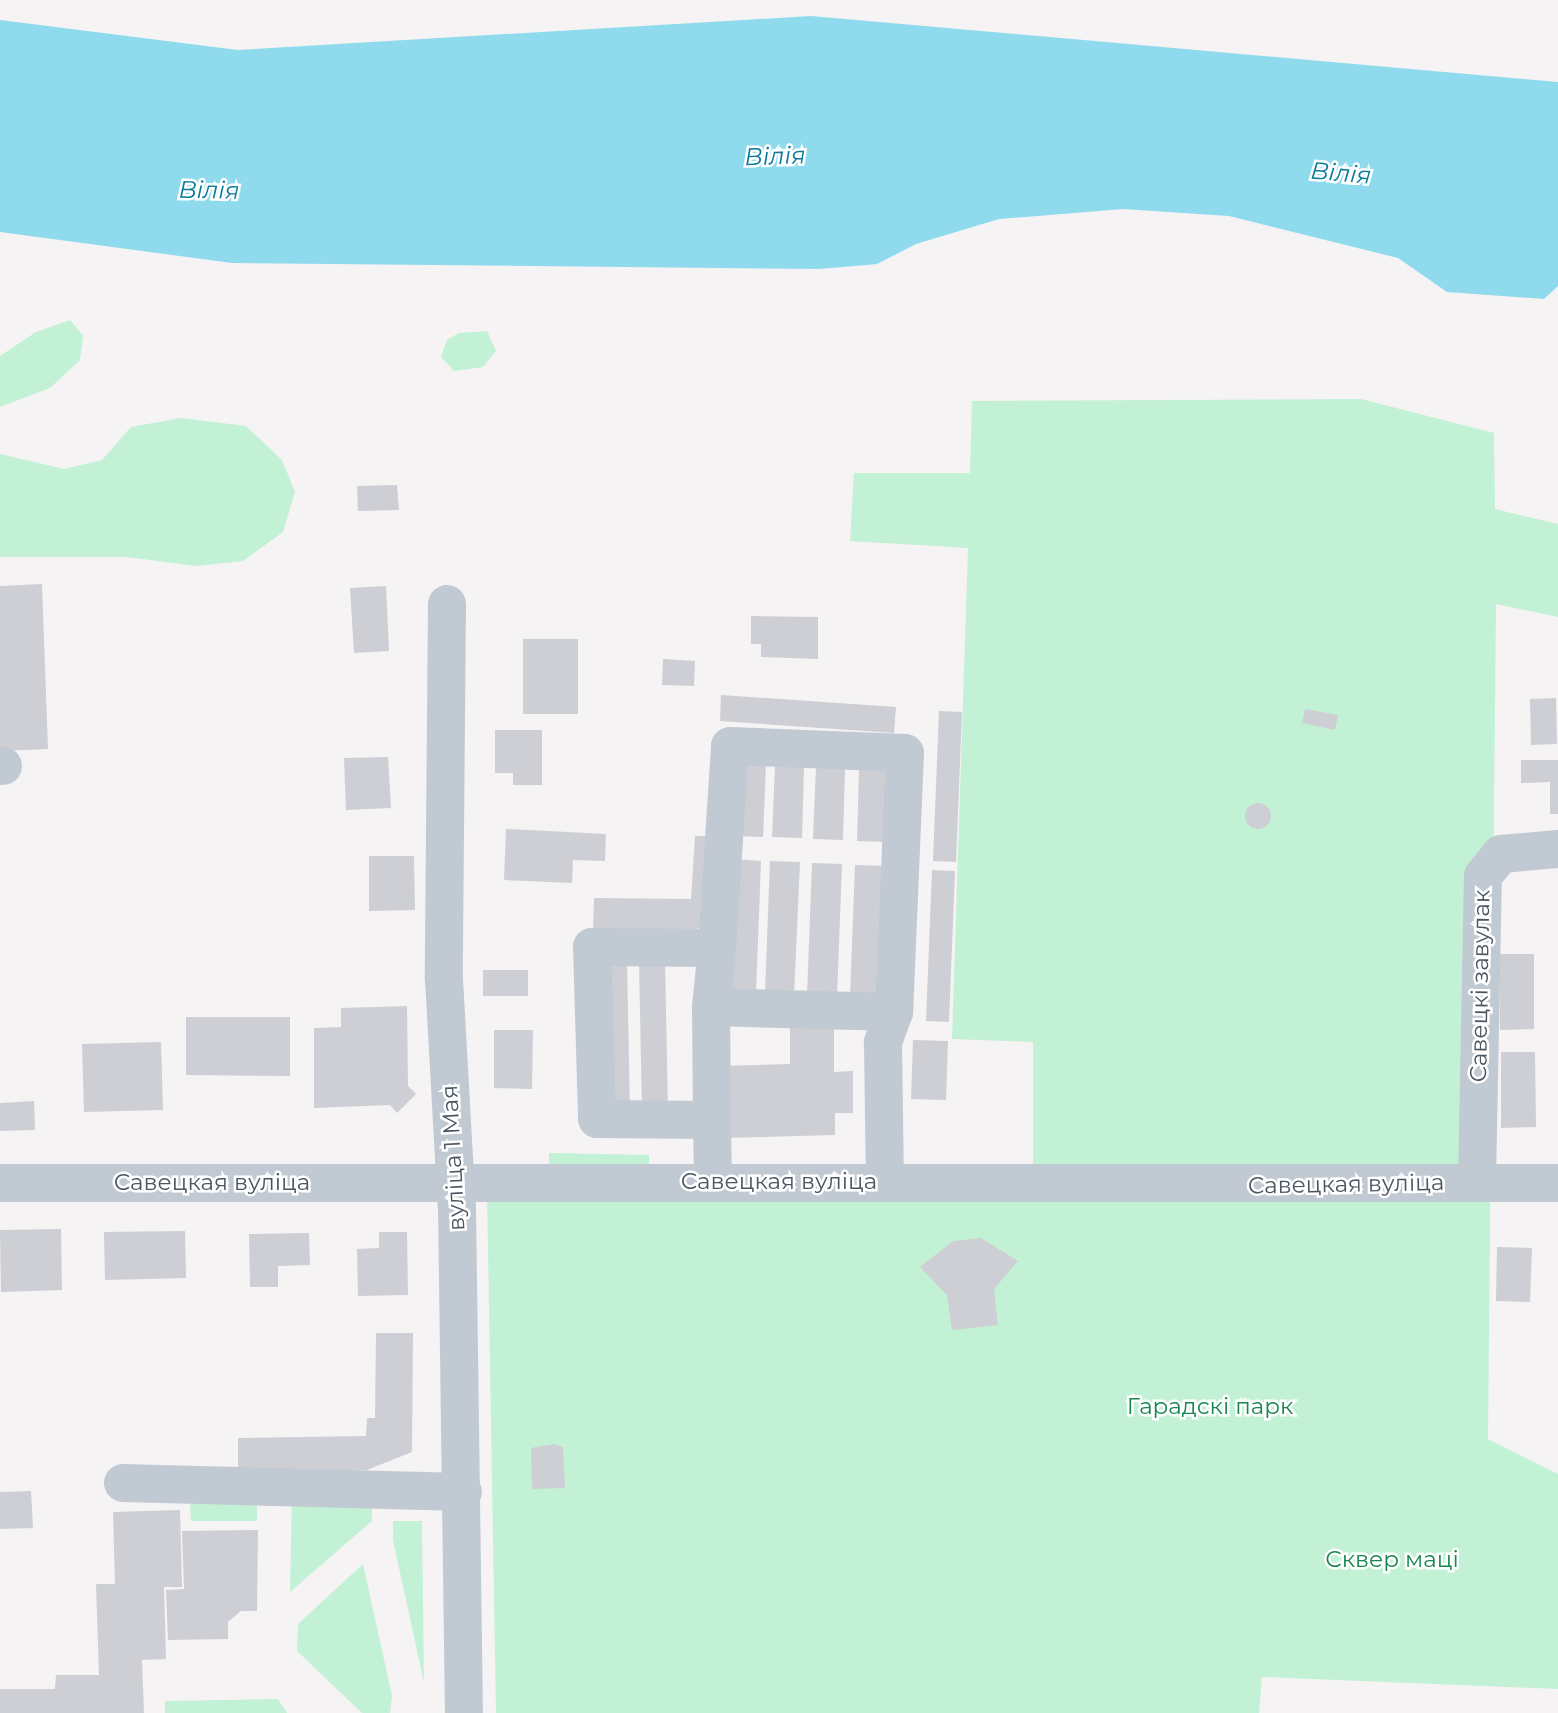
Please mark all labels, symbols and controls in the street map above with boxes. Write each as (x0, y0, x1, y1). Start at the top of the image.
water label: Вілія (744, 141, 806, 171)
water label: Вілія (1309, 156, 1373, 190)
water label: Вілія (178, 175, 240, 205)
street label: Савецкі завулак (1465, 889, 1495, 1083)
street label: вуліца 1 Мая (435, 1084, 471, 1232)
street label: Савецкая вуліца (681, 1167, 877, 1195)
street label: Савецкая вуліца (114, 1168, 310, 1196)
street label: Савецкая вуліца (1248, 1168, 1444, 1200)
park label: Гарадскі парк (1127, 1392, 1293, 1420)
park label: Сквер маці (1325, 1545, 1459, 1573)

